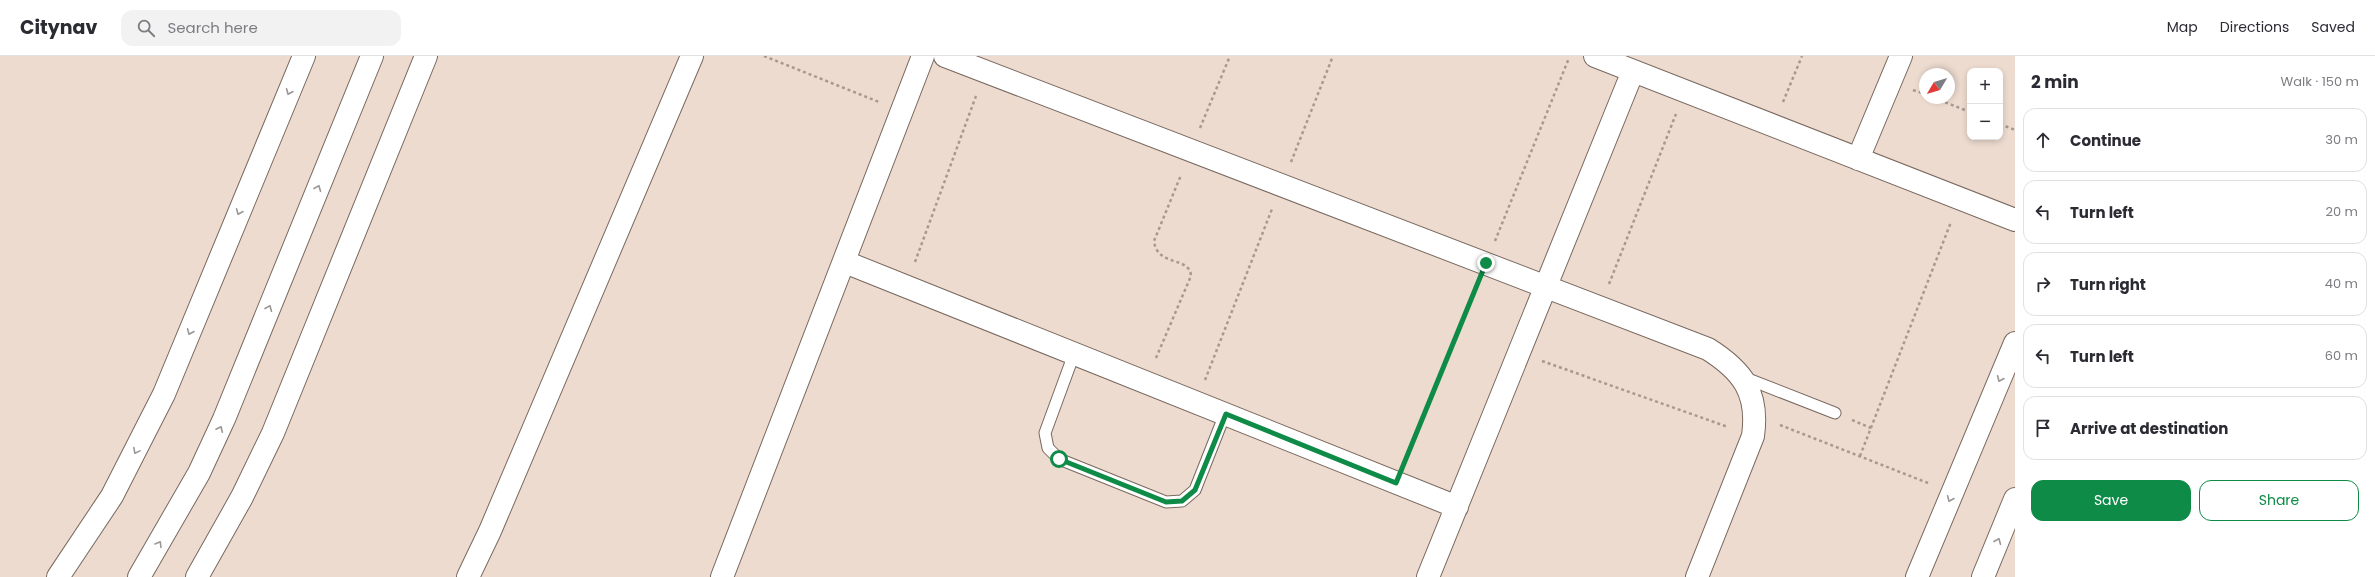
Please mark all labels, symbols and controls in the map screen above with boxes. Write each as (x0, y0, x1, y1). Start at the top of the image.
search box (121, 10, 401, 46)
text: Citynav (20, 14, 97, 41)
icon: search (135, 17, 157, 39)
text: Search here (167, 17, 258, 38)
text: Map (2167, 17, 2198, 37)
text: Directions (2220, 17, 2289, 37)
text: Saved (2311, 17, 2355, 37)
north arrow (1919, 68, 1955, 104)
map controls (1967, 68, 2003, 140)
button: + (1967, 68, 2003, 104)
text: 2 min (2031, 70, 2079, 94)
text: Walk · 150 m (2281, 72, 2359, 91)
one-way arrow (286, 88, 294, 95)
button: − (1967, 104, 2003, 140)
icon: ahead (2032, 129, 2054, 151)
text: Continue (2070, 130, 2141, 151)
text: 30 m (2325, 130, 2358, 149)
one-way arrow (314, 185, 322, 192)
icon: left (2032, 201, 2054, 223)
text: Turn left (2070, 202, 2134, 223)
text: 20 m (2325, 202, 2358, 221)
one-way arrow (236, 209, 244, 216)
route end (1477, 254, 1495, 272)
icon: right (2032, 273, 2054, 295)
text: Turn right (2070, 274, 2146, 295)
text: 40 m (2325, 274, 2358, 293)
one-way arrow (265, 305, 273, 312)
one-way arrow (186, 329, 194, 336)
icon: left (2032, 345, 2054, 367)
text: Turn left (2070, 346, 2134, 367)
text: 60 m (2325, 346, 2358, 365)
one-way arrow (1997, 374, 2005, 382)
icon: arrive (2032, 417, 2054, 439)
text: Arrive at destination (2070, 418, 2228, 439)
one-way arrow (215, 425, 223, 432)
one-way arrow (133, 446, 141, 454)
route start (1050, 450, 1068, 468)
button: Save (2031, 480, 2191, 521)
button: Share (2199, 480, 2359, 521)
one-way arrow (1946, 495, 1954, 502)
one-way arrow (1993, 537, 2001, 544)
one-way arrow (155, 541, 162, 548)

